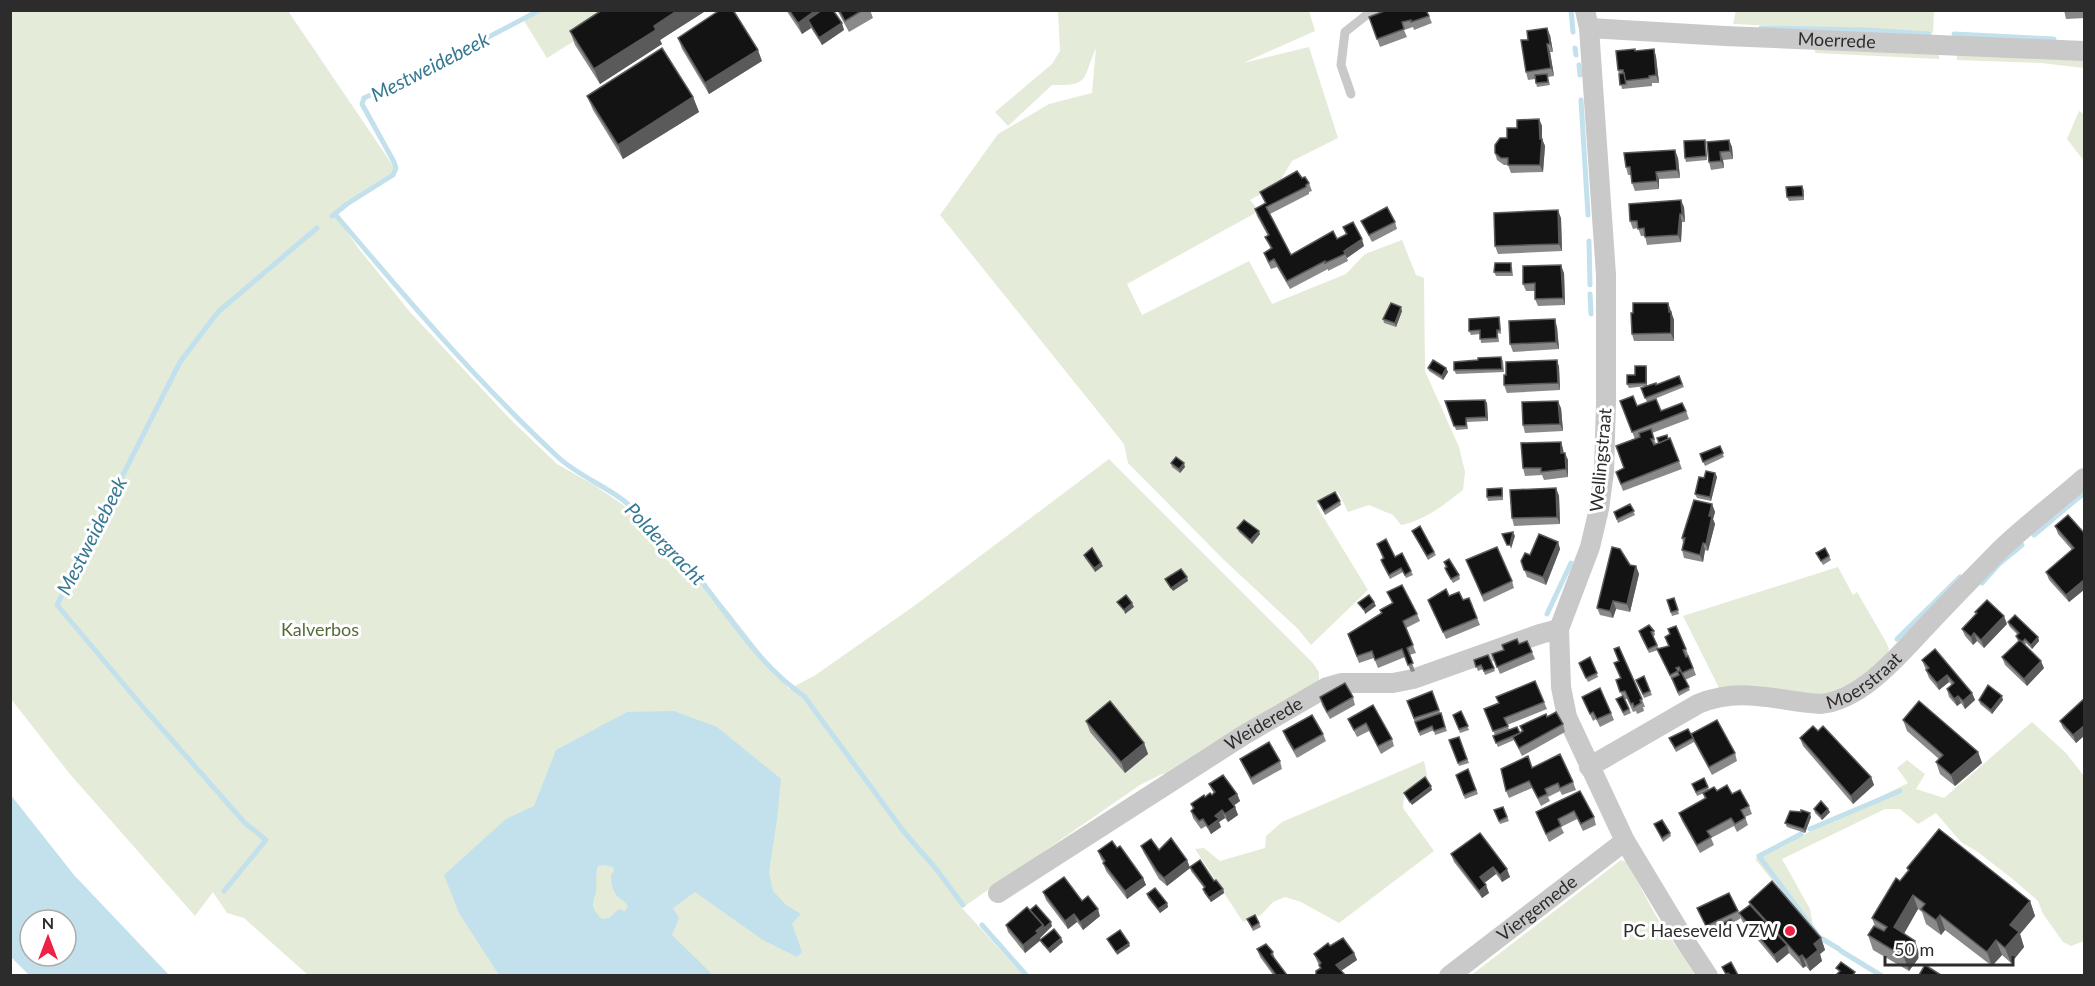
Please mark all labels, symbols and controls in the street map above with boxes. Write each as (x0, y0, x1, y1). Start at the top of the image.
water label: Mestweidebeek (366, 26, 493, 106)
street label: Moerrede (1797, 27, 1876, 52)
street label: Wellingstraat (1585, 406, 1616, 513)
water label: Mestweidebeek (51, 472, 131, 599)
water label: Poldergracht (620, 497, 711, 590)
park label: Kalverbos (281, 618, 359, 640)
street label: Moerstraat (1823, 647, 1906, 713)
street label: Weiderede (1220, 692, 1306, 755)
street label: Viergemede (1492, 870, 1581, 945)
north arrow (18, 908, 78, 968)
text: N (42, 913, 54, 932)
place label: PC Haeseveld VZW (1623, 919, 1778, 941)
marker: PC Haeseveld VZW (1783, 924, 1797, 938)
scale bar (1885, 929, 2012, 967)
text: 50 m (1894, 938, 1934, 960)

